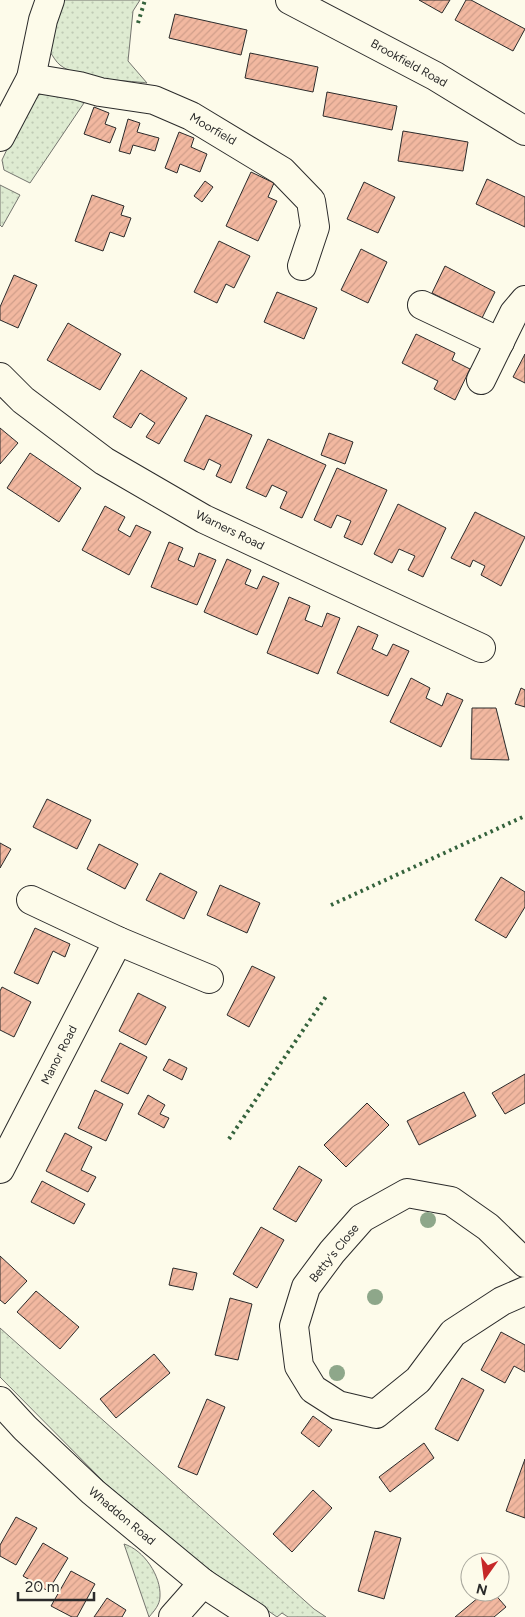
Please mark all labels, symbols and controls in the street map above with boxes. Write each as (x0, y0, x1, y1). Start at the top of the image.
street label: Brookfield Road (368, 36, 450, 90)
street label: Moorfield (187, 110, 239, 148)
street label: Warners Road (193, 507, 267, 553)
street label: Manor Road (38, 1023, 80, 1087)
street label: Betty's Close (306, 1221, 362, 1285)
street label: Whaddon Road (86, 1484, 158, 1548)
north arrow (460, 1552, 510, 1602)
scale bar (18, 1570, 94, 1602)
text: 20 m (25, 1578, 59, 1596)
text: N (475, 1580, 489, 1599)

